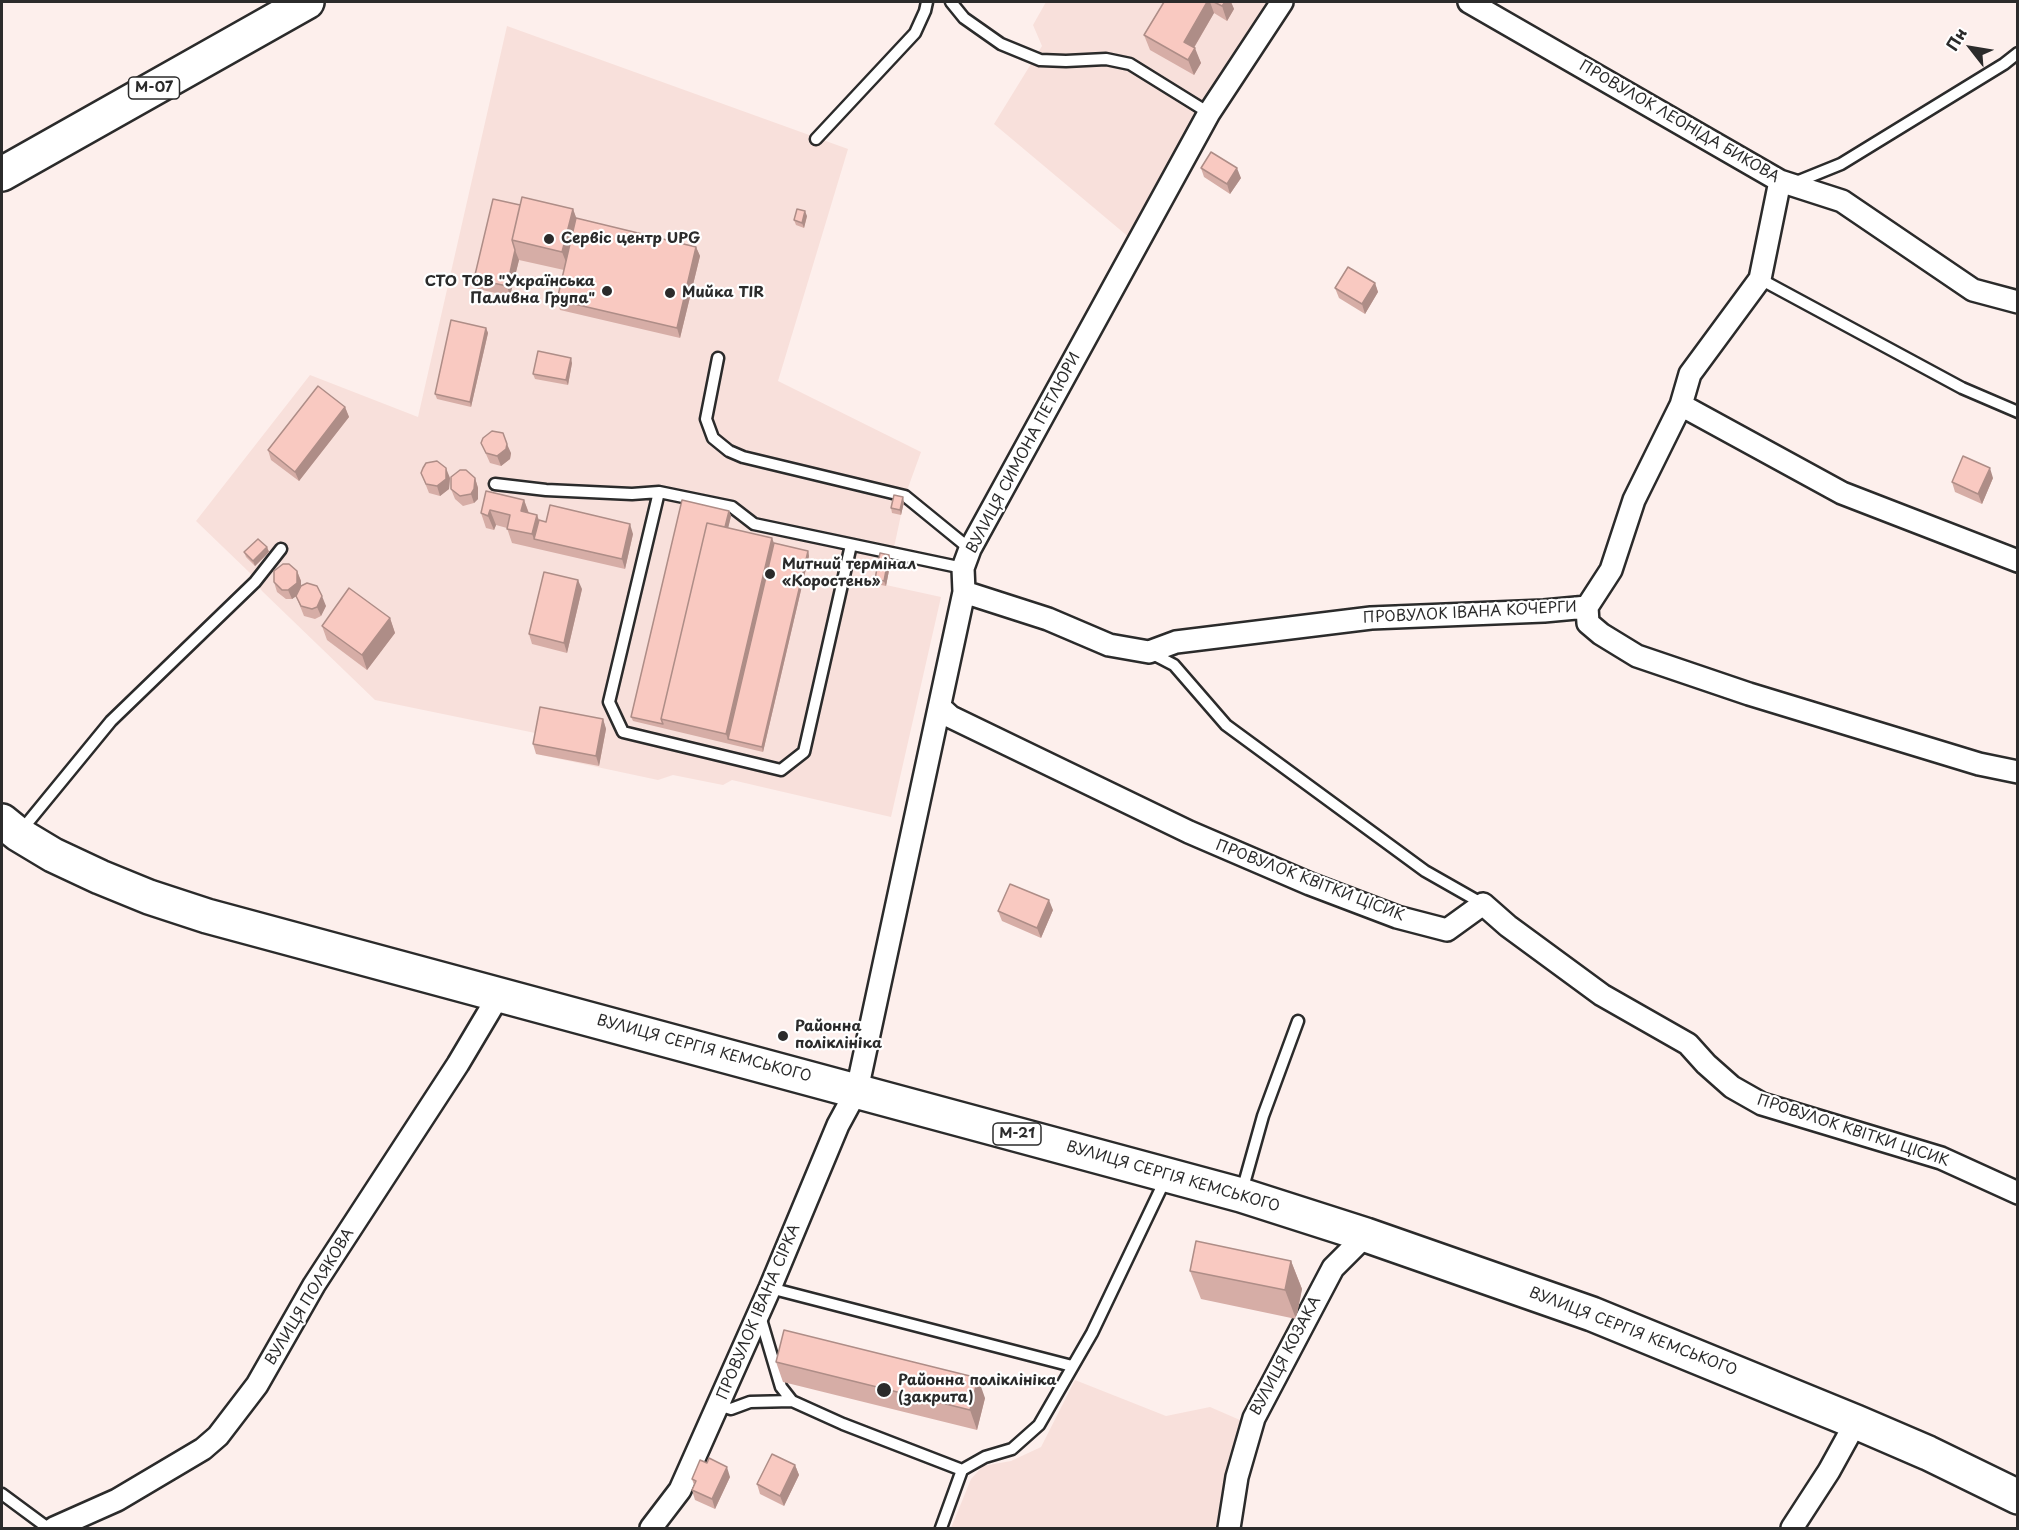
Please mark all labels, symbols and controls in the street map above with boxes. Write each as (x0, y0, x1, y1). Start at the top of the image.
north arrow (1941, 18, 2001, 78)
text: Пн (1939, 23, 1972, 55)
street label: ПРОВУЛОК ЛЕОНІДА БИКОВА (1576, 57, 1782, 187)
road number: М-07 (128, 77, 180, 99)
place label: Сервіс центр UPG (561, 230, 700, 248)
marker: Сервіс центр UPG (542, 232, 556, 246)
place label: СТО ТОВ "Українська Паливна Група" (425, 273, 595, 308)
marker: СТО ТОВ "Українська Паливна Група" (600, 284, 614, 298)
place label: Мийка TIR (682, 284, 764, 302)
marker: Мийка TIR (663, 286, 677, 300)
street label: ВУЛИЦЯ СИМОНА ПЕТЛЮРИ (963, 350, 1085, 556)
place label: Митний термінал «Коростень» (782, 556, 916, 591)
marker: Митний термінал «Коростень» (763, 567, 777, 581)
street label: ПРОВУЛОК ІВАНА КОЧЕРГИ (1363, 598, 1577, 628)
street label: ПРОВУЛОК КВІТКИ ЦІСИК (1213, 837, 1407, 925)
street label: ВУЛИЦЯ СЕРГІЯ КЕМСЬКОГО (595, 1012, 813, 1086)
place label: Районна поліклініка (795, 1018, 882, 1053)
marker: Районна поліклініка (776, 1029, 790, 1043)
street label: ПРОВУЛОК КВІТКИ ЦІСИК (1755, 1091, 1951, 1171)
road number: М-21 (993, 1123, 1041, 1145)
street label: ВУЛИЦЯ СЕРГІЯ КЕМСЬКОГО (1064, 1138, 1282, 1216)
street label: ПРОВУЛОК ІВАНА СІРКА (714, 1222, 804, 1402)
street label: ВУЛИЦЯ ПОЛЯКОВА (262, 1225, 358, 1369)
street label: ВУЛИЦЯ СЕРГІЯ КЕМСЬКОГО (1526, 1284, 1740, 1380)
street label: ВУЛИЦЯ КОЗАКА (1247, 1293, 1325, 1419)
place label: Районна поліклініка (закрита) (898, 1372, 1057, 1407)
marker: Районна поліклініка (закрита) (875, 1381, 893, 1399)

